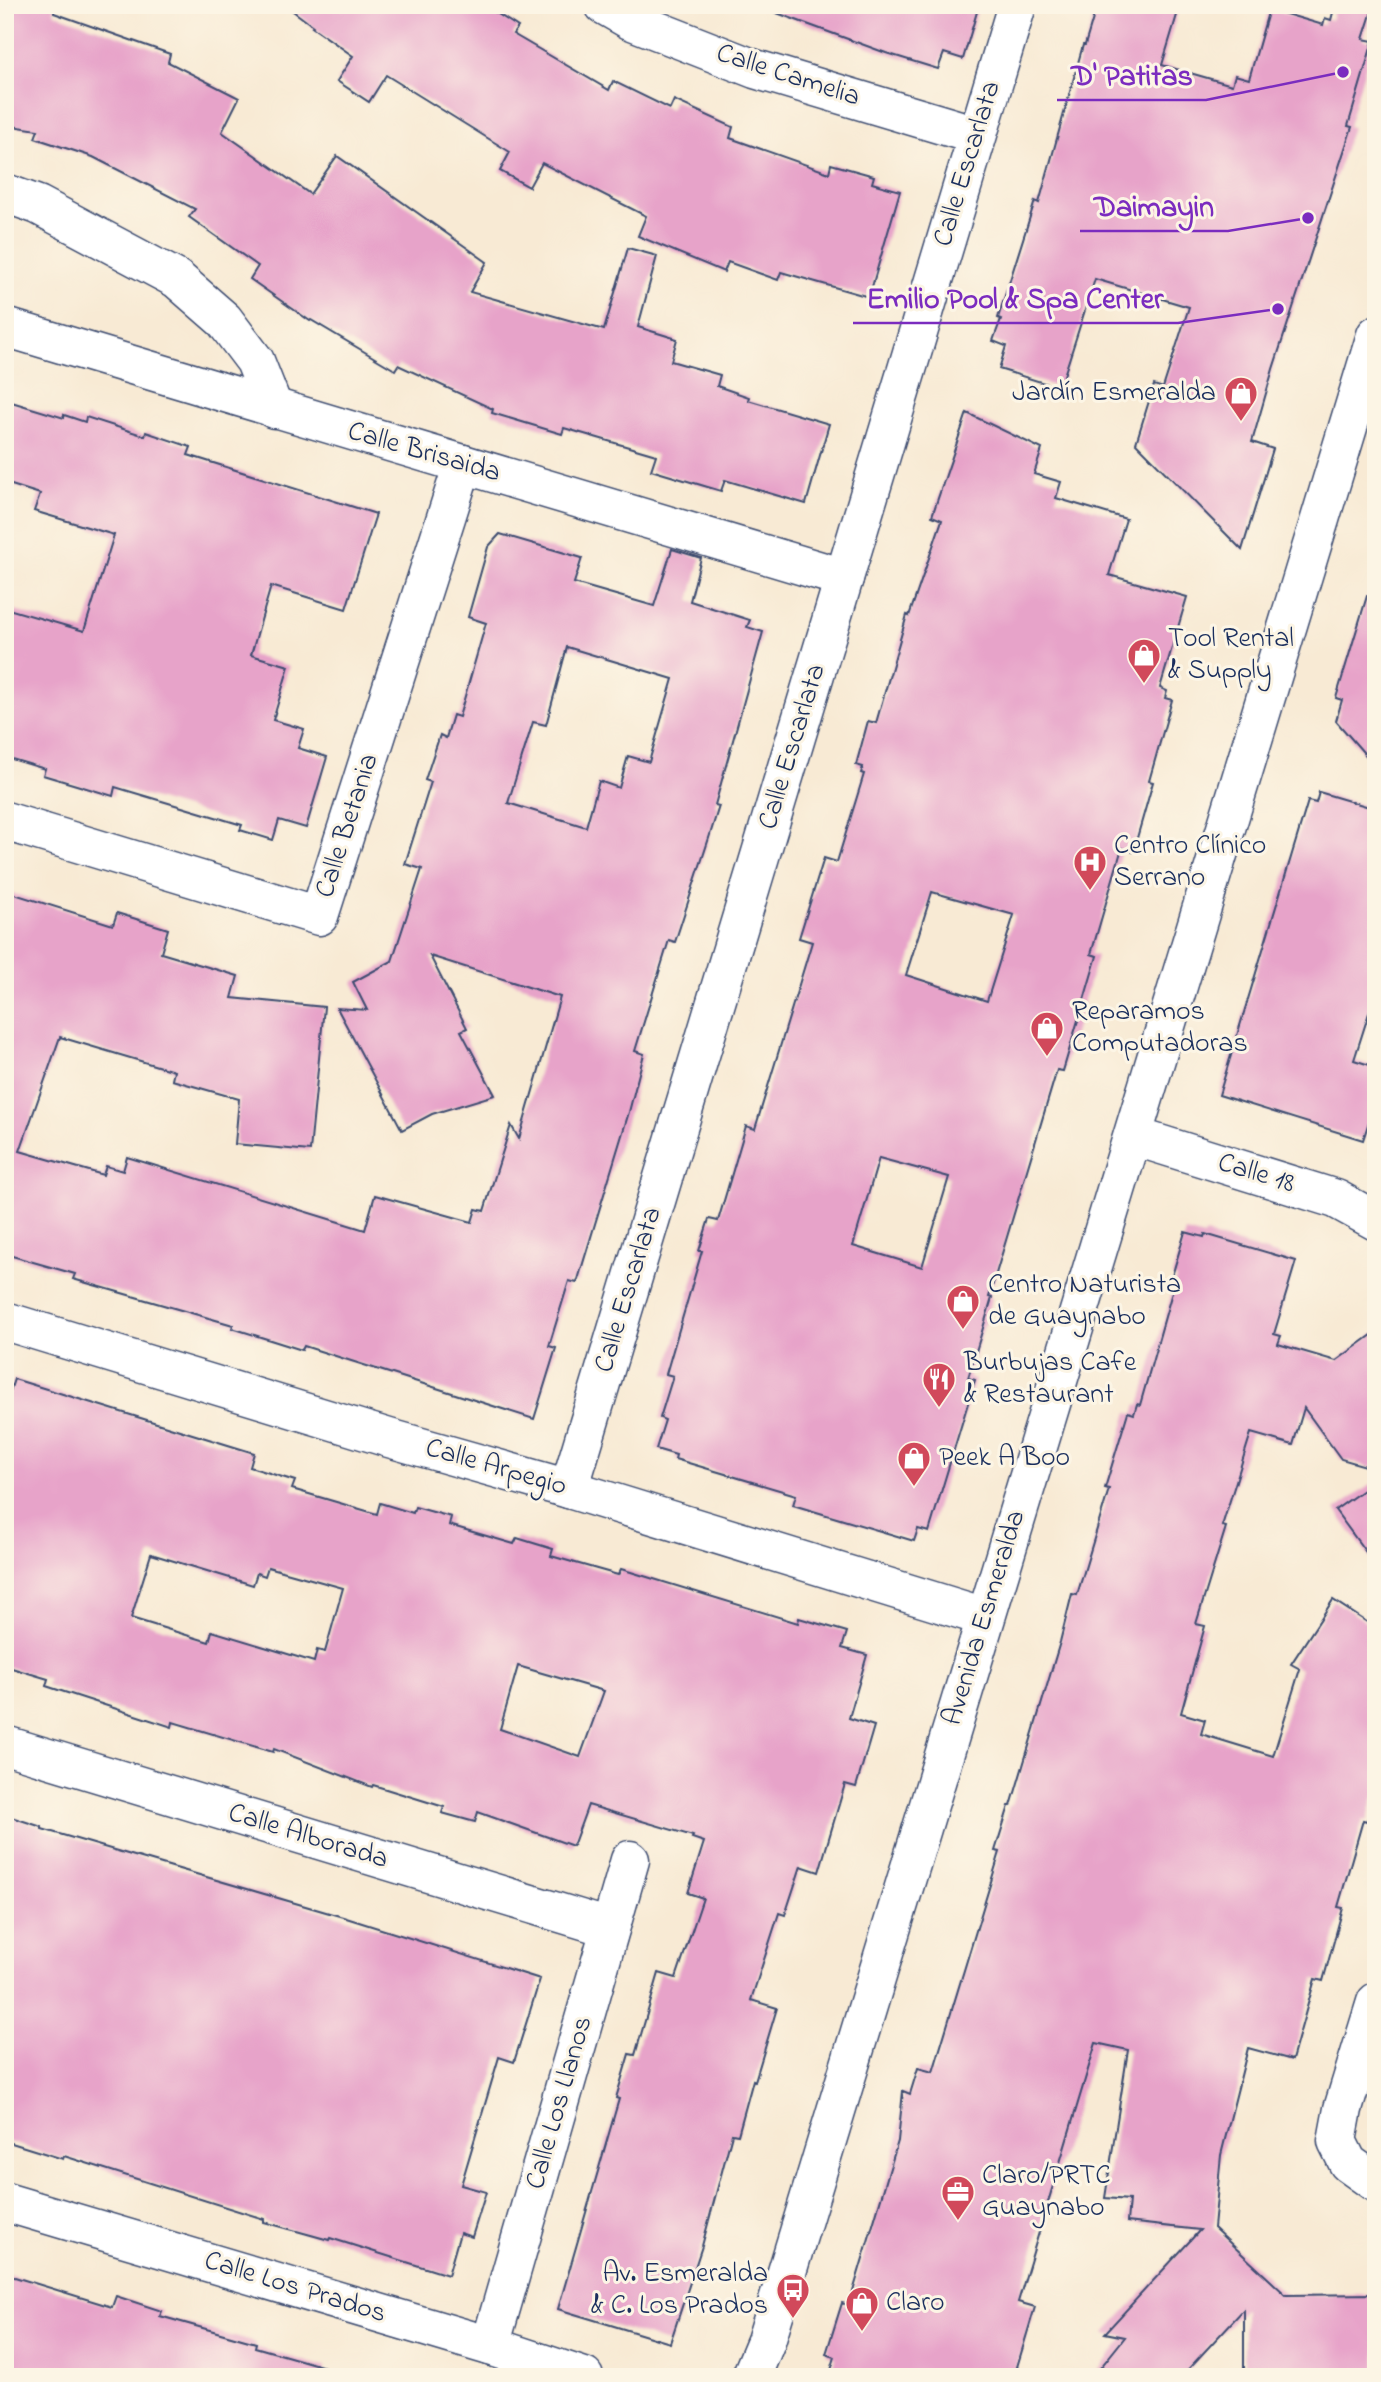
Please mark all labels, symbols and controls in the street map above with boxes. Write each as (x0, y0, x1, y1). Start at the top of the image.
street label: Calle Camelia (711, 33, 865, 119)
callout: D' Patitas (1057, 49, 1206, 100)
text: D' Patitas (1069, 56, 1193, 100)
street label: Calle Escarlata (923, 76, 1013, 252)
callout: Daimayin (1080, 180, 1228, 231)
text: Daimayin (1092, 187, 1214, 231)
callout: Emilio Pool & Spa Center (853, 272, 1178, 323)
text: Emilio Pool & Spa Center (867, 279, 1164, 323)
place label: Jardín Esmeralda (1012, 373, 1216, 414)
shop icon: Jardín Esmeralda (1222, 374, 1260, 423)
street label: Calle Brisaida (343, 412, 505, 494)
place label: Tool Rental & Supply (1168, 619, 1294, 692)
shop icon: Tool Rental & Supply (1125, 636, 1163, 685)
street label: Calle Escarlata (748, 659, 838, 835)
street label: Calle Betania (305, 749, 391, 903)
place label: Centro Clínico Serrano (1114, 826, 1266, 899)
hospital icon: Centro Clínico Serrano (1071, 843, 1109, 892)
place label: Reparamos Computadoras (1072, 992, 1248, 1065)
shop icon: Reparamos Computadoras (1028, 1009, 1066, 1058)
street label: Calle 18 (1212, 1143, 1300, 1205)
street label: Calle Escarlata (584, 1202, 674, 1378)
place label: Centro Naturista de Guaynabo (988, 1265, 1181, 1338)
shop icon: Centro Naturista de Guaynabo (944, 1282, 982, 1331)
place label: Burbujas Cafe & Restaurant (963, 1343, 1137, 1416)
restaurant icon: Burbujas Cafe & Restaurant (920, 1360, 958, 1409)
street label: Calle Arpegio (420, 1428, 572, 1508)
place label: Peek A Boo (939, 1438, 1070, 1479)
shop icon: Peek A Boo (895, 1439, 933, 1488)
street label: Avenida Esmeralda (933, 1505, 1037, 1731)
street label: Calle Alborada (223, 1793, 393, 1881)
street label: Calle Los Llanos (516, 2012, 604, 2194)
place label: Claro/PRTC Guaynabo (982, 2156, 1111, 2229)
office icon: Claro/PRTC Guaynabo (939, 2173, 977, 2222)
street label: Calle Los Prados (199, 2241, 391, 2335)
place label: Av. Esmeralda & C. Los Prados (591, 2254, 768, 2327)
bus stop icon: Av. Esmeralda & C. Los Prados (774, 2271, 812, 2320)
place label: Claro (886, 2283, 944, 2324)
shop icon: Claro (843, 2284, 881, 2333)

